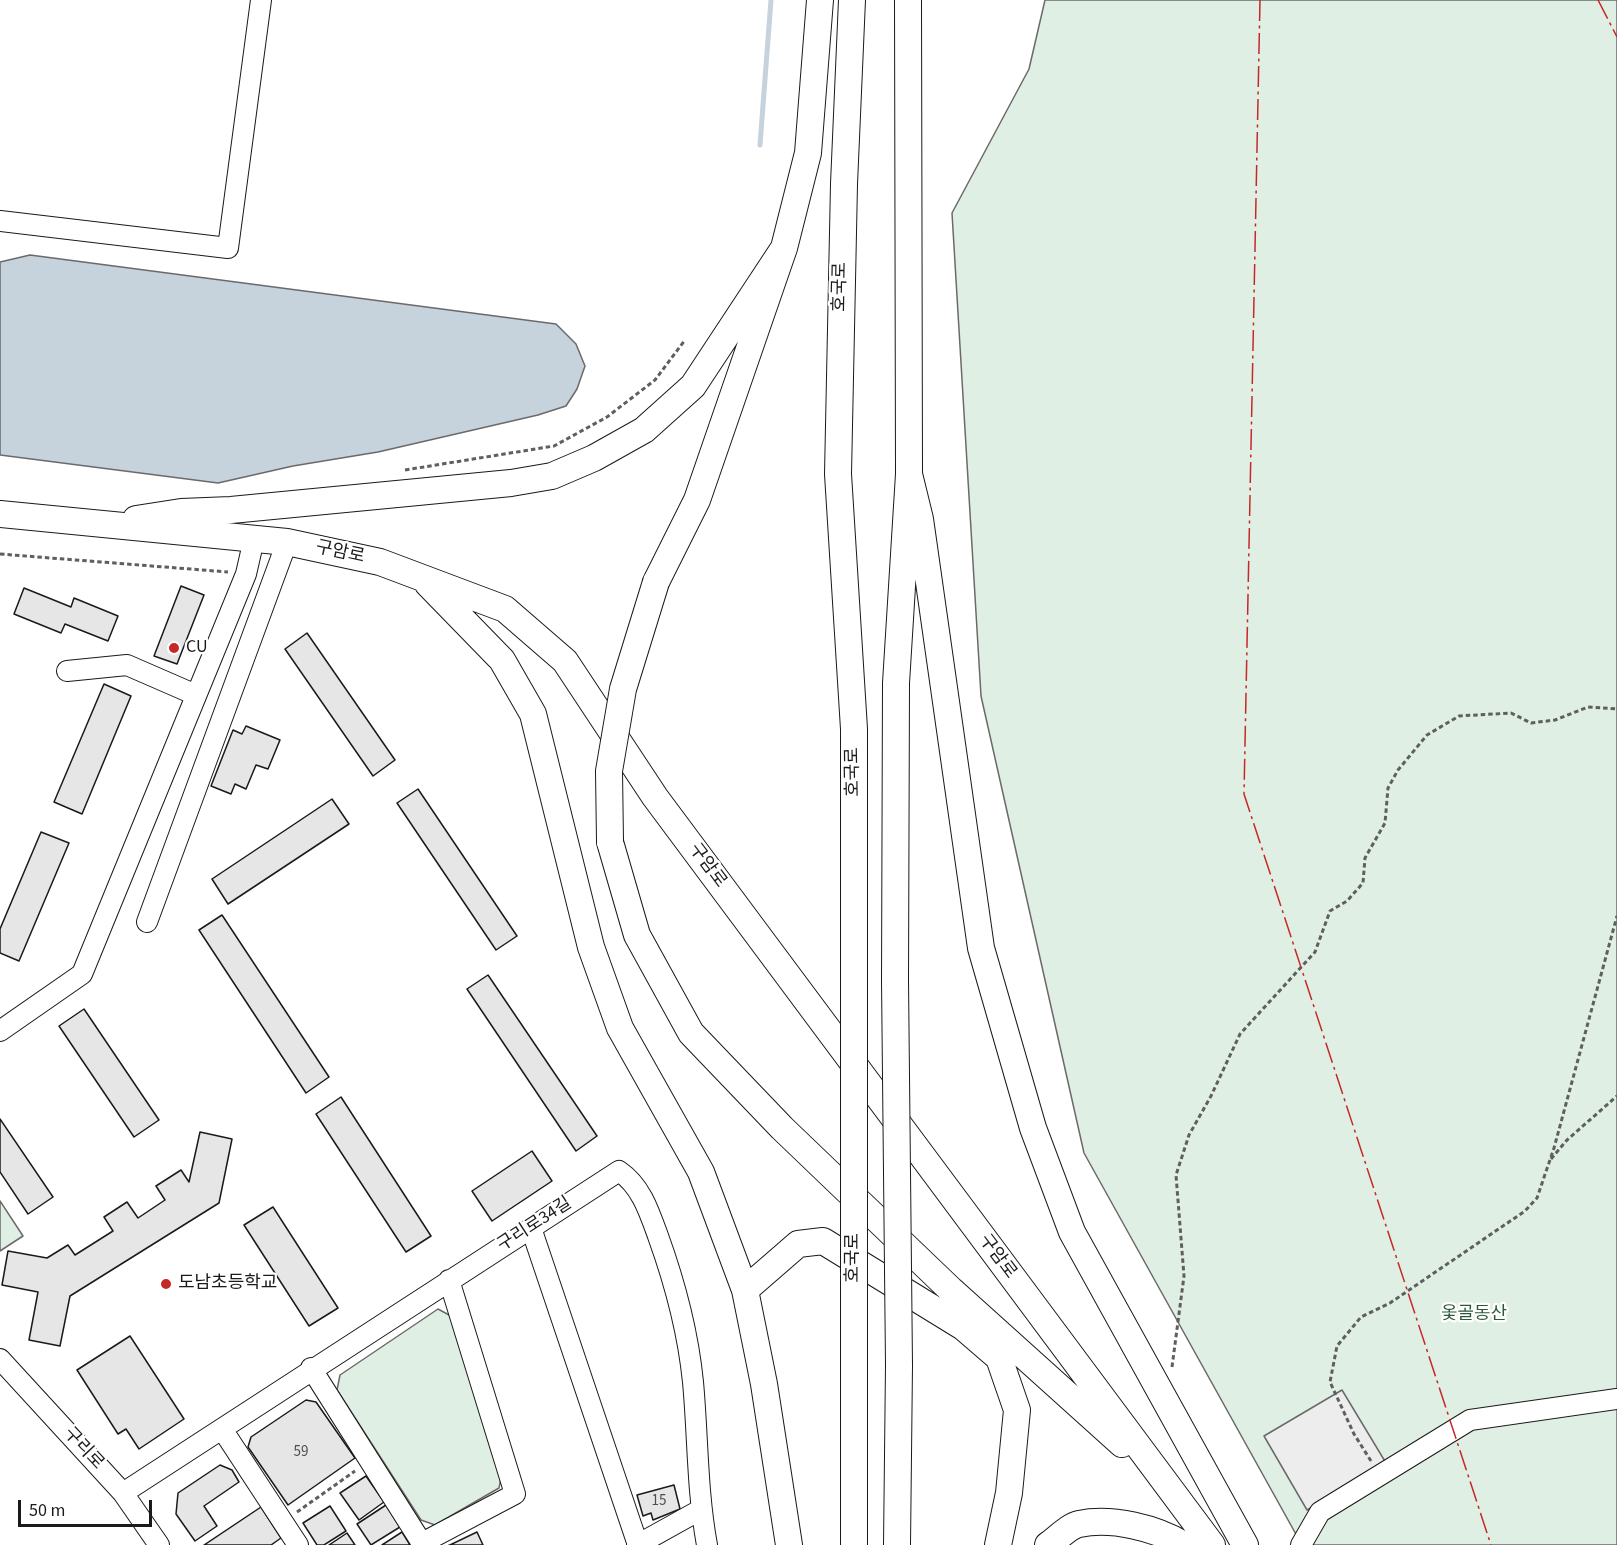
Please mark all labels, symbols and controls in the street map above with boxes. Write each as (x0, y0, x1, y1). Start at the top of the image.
street label: 호국로 (830, 262, 852, 312)
street label: 구암로 (313, 537, 367, 569)
place label: CU (186, 637, 208, 659)
marker: CU (167, 641, 181, 655)
street label: 호국로 (843, 747, 865, 797)
street label: 구암로 (683, 840, 731, 892)
street label: 구리로34길 (494, 1193, 576, 1257)
street label: 구암로 (973, 1231, 1021, 1283)
street label: 호국로 (843, 1233, 865, 1283)
place label: 도남초등학교 (178, 1273, 277, 1295)
marker: 도남초등학교 (159, 1277, 173, 1291)
park label: 옻골동산 (1441, 1304, 1507, 1326)
street label: 구리로 (58, 1423, 108, 1475)
house number: 59 (294, 1444, 308, 1462)
scale bar (21, 1488, 154, 1526)
house number: 15 (652, 1493, 666, 1511)
text: 50 m (29, 1498, 65, 1523)

